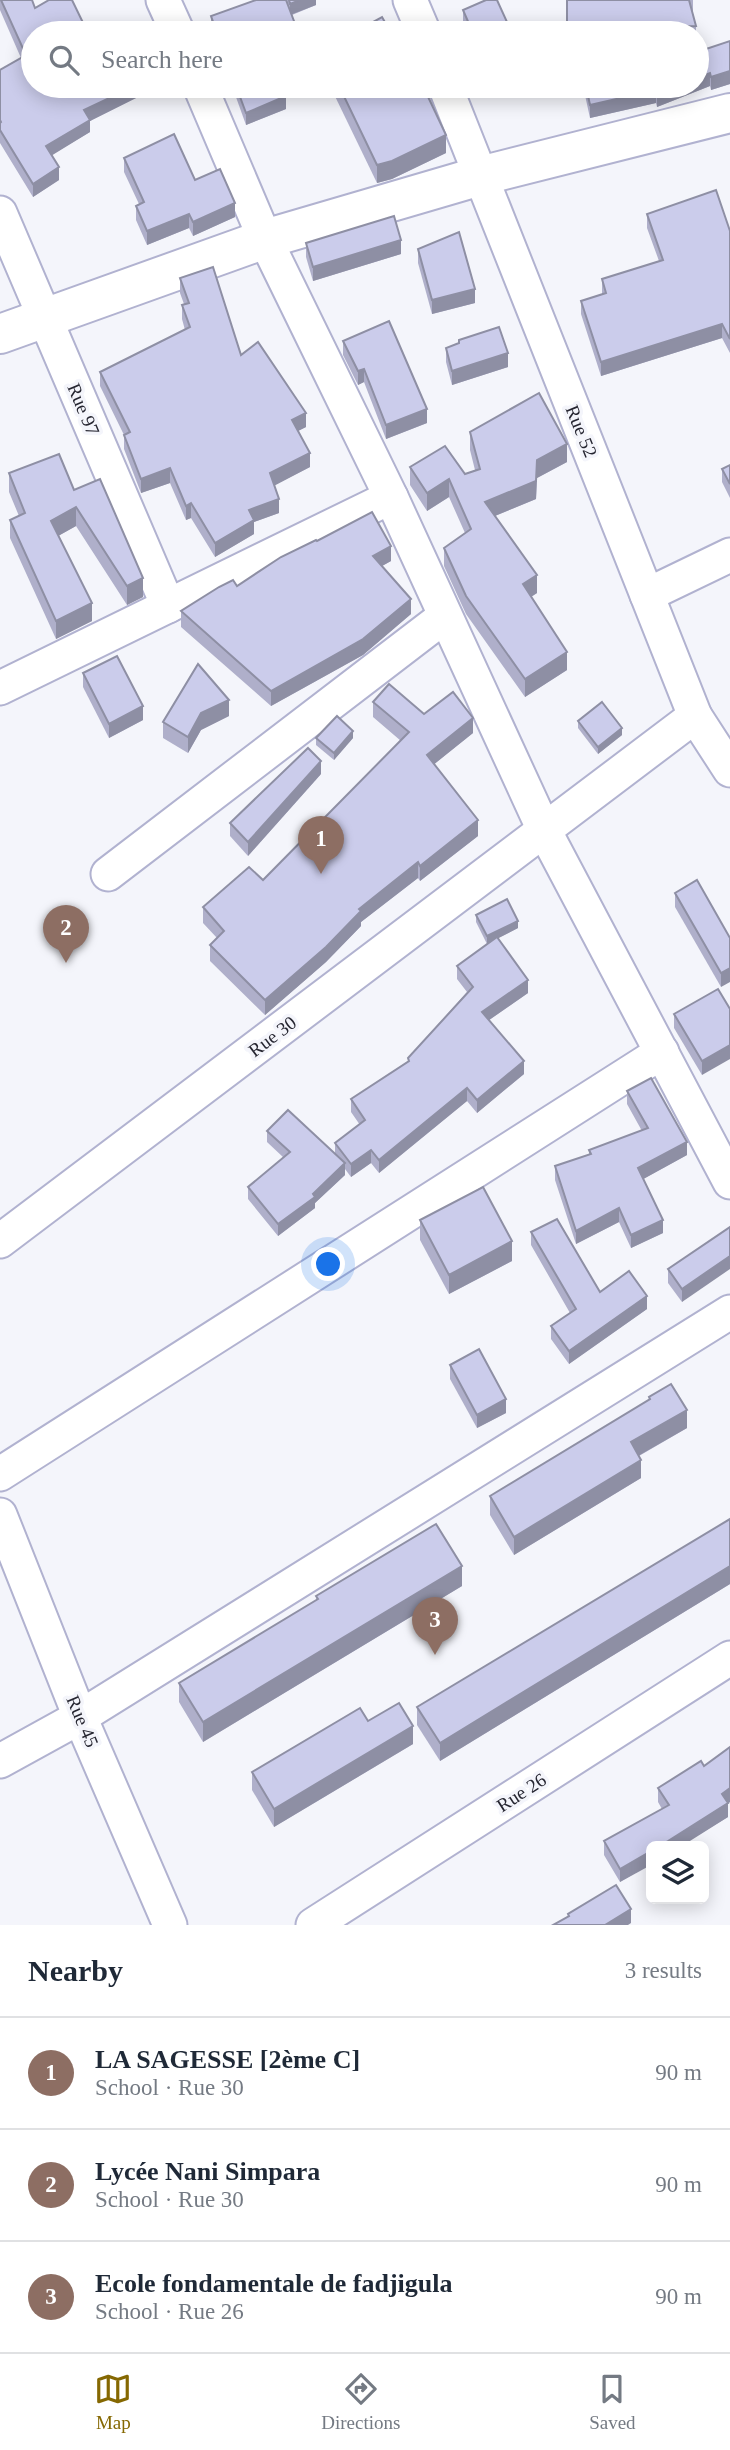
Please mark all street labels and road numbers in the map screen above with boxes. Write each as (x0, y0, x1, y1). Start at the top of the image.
street label: Rue 97 (63, 380, 104, 438)
street label: Rue 52 (562, 402, 601, 460)
street label: Rue 30 (244, 1012, 300, 1061)
street label: Rue 45 (62, 1692, 103, 1750)
street label: Rue 26 (493, 1769, 550, 1816)

